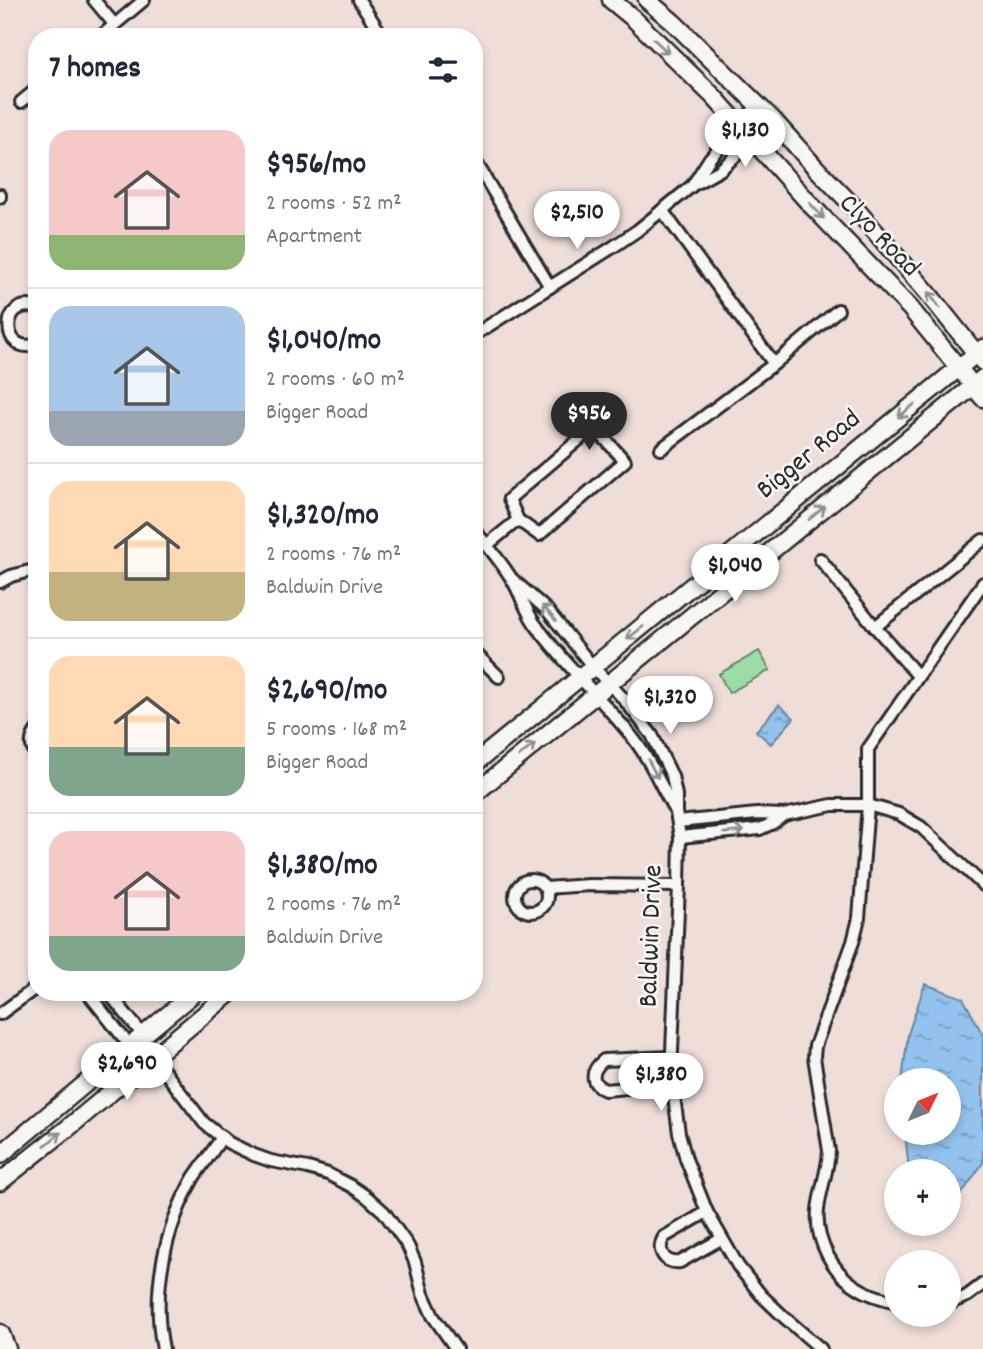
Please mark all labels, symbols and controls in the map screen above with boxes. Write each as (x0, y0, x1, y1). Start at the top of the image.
one-way arrow (652, 37, 669, 54)
text: 7 homes (49, 49, 141, 92)
icon: filters (424, 51, 462, 89)
pin: $1,130 (688, 110, 802, 169)
text: $1,130 (721, 115, 769, 148)
text: $956/mo (266, 145, 366, 188)
icon: home (105, 158, 189, 242)
street label: Clyo Road (828, 186, 928, 288)
text: 2 rooms · 52 m² (266, 188, 402, 221)
pin: $2,510 (520, 191, 634, 251)
text: $2,510 (550, 197, 604, 230)
one-way arrow (809, 202, 826, 219)
text: Apartment (266, 221, 362, 254)
one-way arrow (926, 291, 941, 310)
text: $1,040/mo (266, 321, 381, 364)
icon: home (105, 334, 189, 418)
text: 2 rooms · 60 m² (266, 364, 405, 397)
pin: $956 (548, 392, 630, 452)
text: Bigger Road (266, 397, 368, 430)
text: $956 (567, 398, 611, 431)
street label: Bigger Road (749, 401, 871, 511)
one-way arrow (897, 403, 915, 419)
text: $1,320/mo (266, 496, 379, 539)
one-way arrow (808, 506, 826, 521)
icon: home (105, 509, 189, 593)
text: 2 rooms · 76 m² (266, 539, 401, 572)
pin: $1,040 (678, 544, 792, 604)
text: $1,040 (707, 550, 763, 583)
text: Baldwin Drive (266, 572, 383, 605)
one-way arrow (541, 604, 557, 622)
one-way arrow (627, 625, 645, 640)
text: $2,690/mo (266, 671, 387, 714)
pin: $1,320 (613, 676, 727, 736)
text: $1,320 (643, 682, 697, 715)
icon: home (105, 684, 189, 768)
text: 5 rooms · 168 m² (266, 714, 407, 747)
one-way arrow (518, 743, 536, 758)
text: Bigger Road (266, 747, 368, 780)
one-way arrow (647, 758, 660, 779)
one-way arrow (722, 825, 744, 838)
text: $1,380/mo (266, 846, 378, 889)
icon: home (105, 859, 189, 943)
street label: Baldwin Drive (631, 864, 675, 1008)
text: 2 rooms · 76 m² (266, 889, 401, 922)
text: Baldwin Drive (266, 922, 383, 955)
pin: $2,690 (70, 1042, 184, 1102)
text: $2,690 (97, 1048, 157, 1081)
pin: $1,380 (604, 1054, 718, 1113)
text: $1,380 (634, 1059, 688, 1092)
north arrow (884, 1068, 961, 1144)
map controls (884, 1068, 961, 1327)
one-way arrow (44, 1132, 62, 1147)
button: + (884, 1159, 961, 1236)
button: − (884, 1250, 961, 1327)

